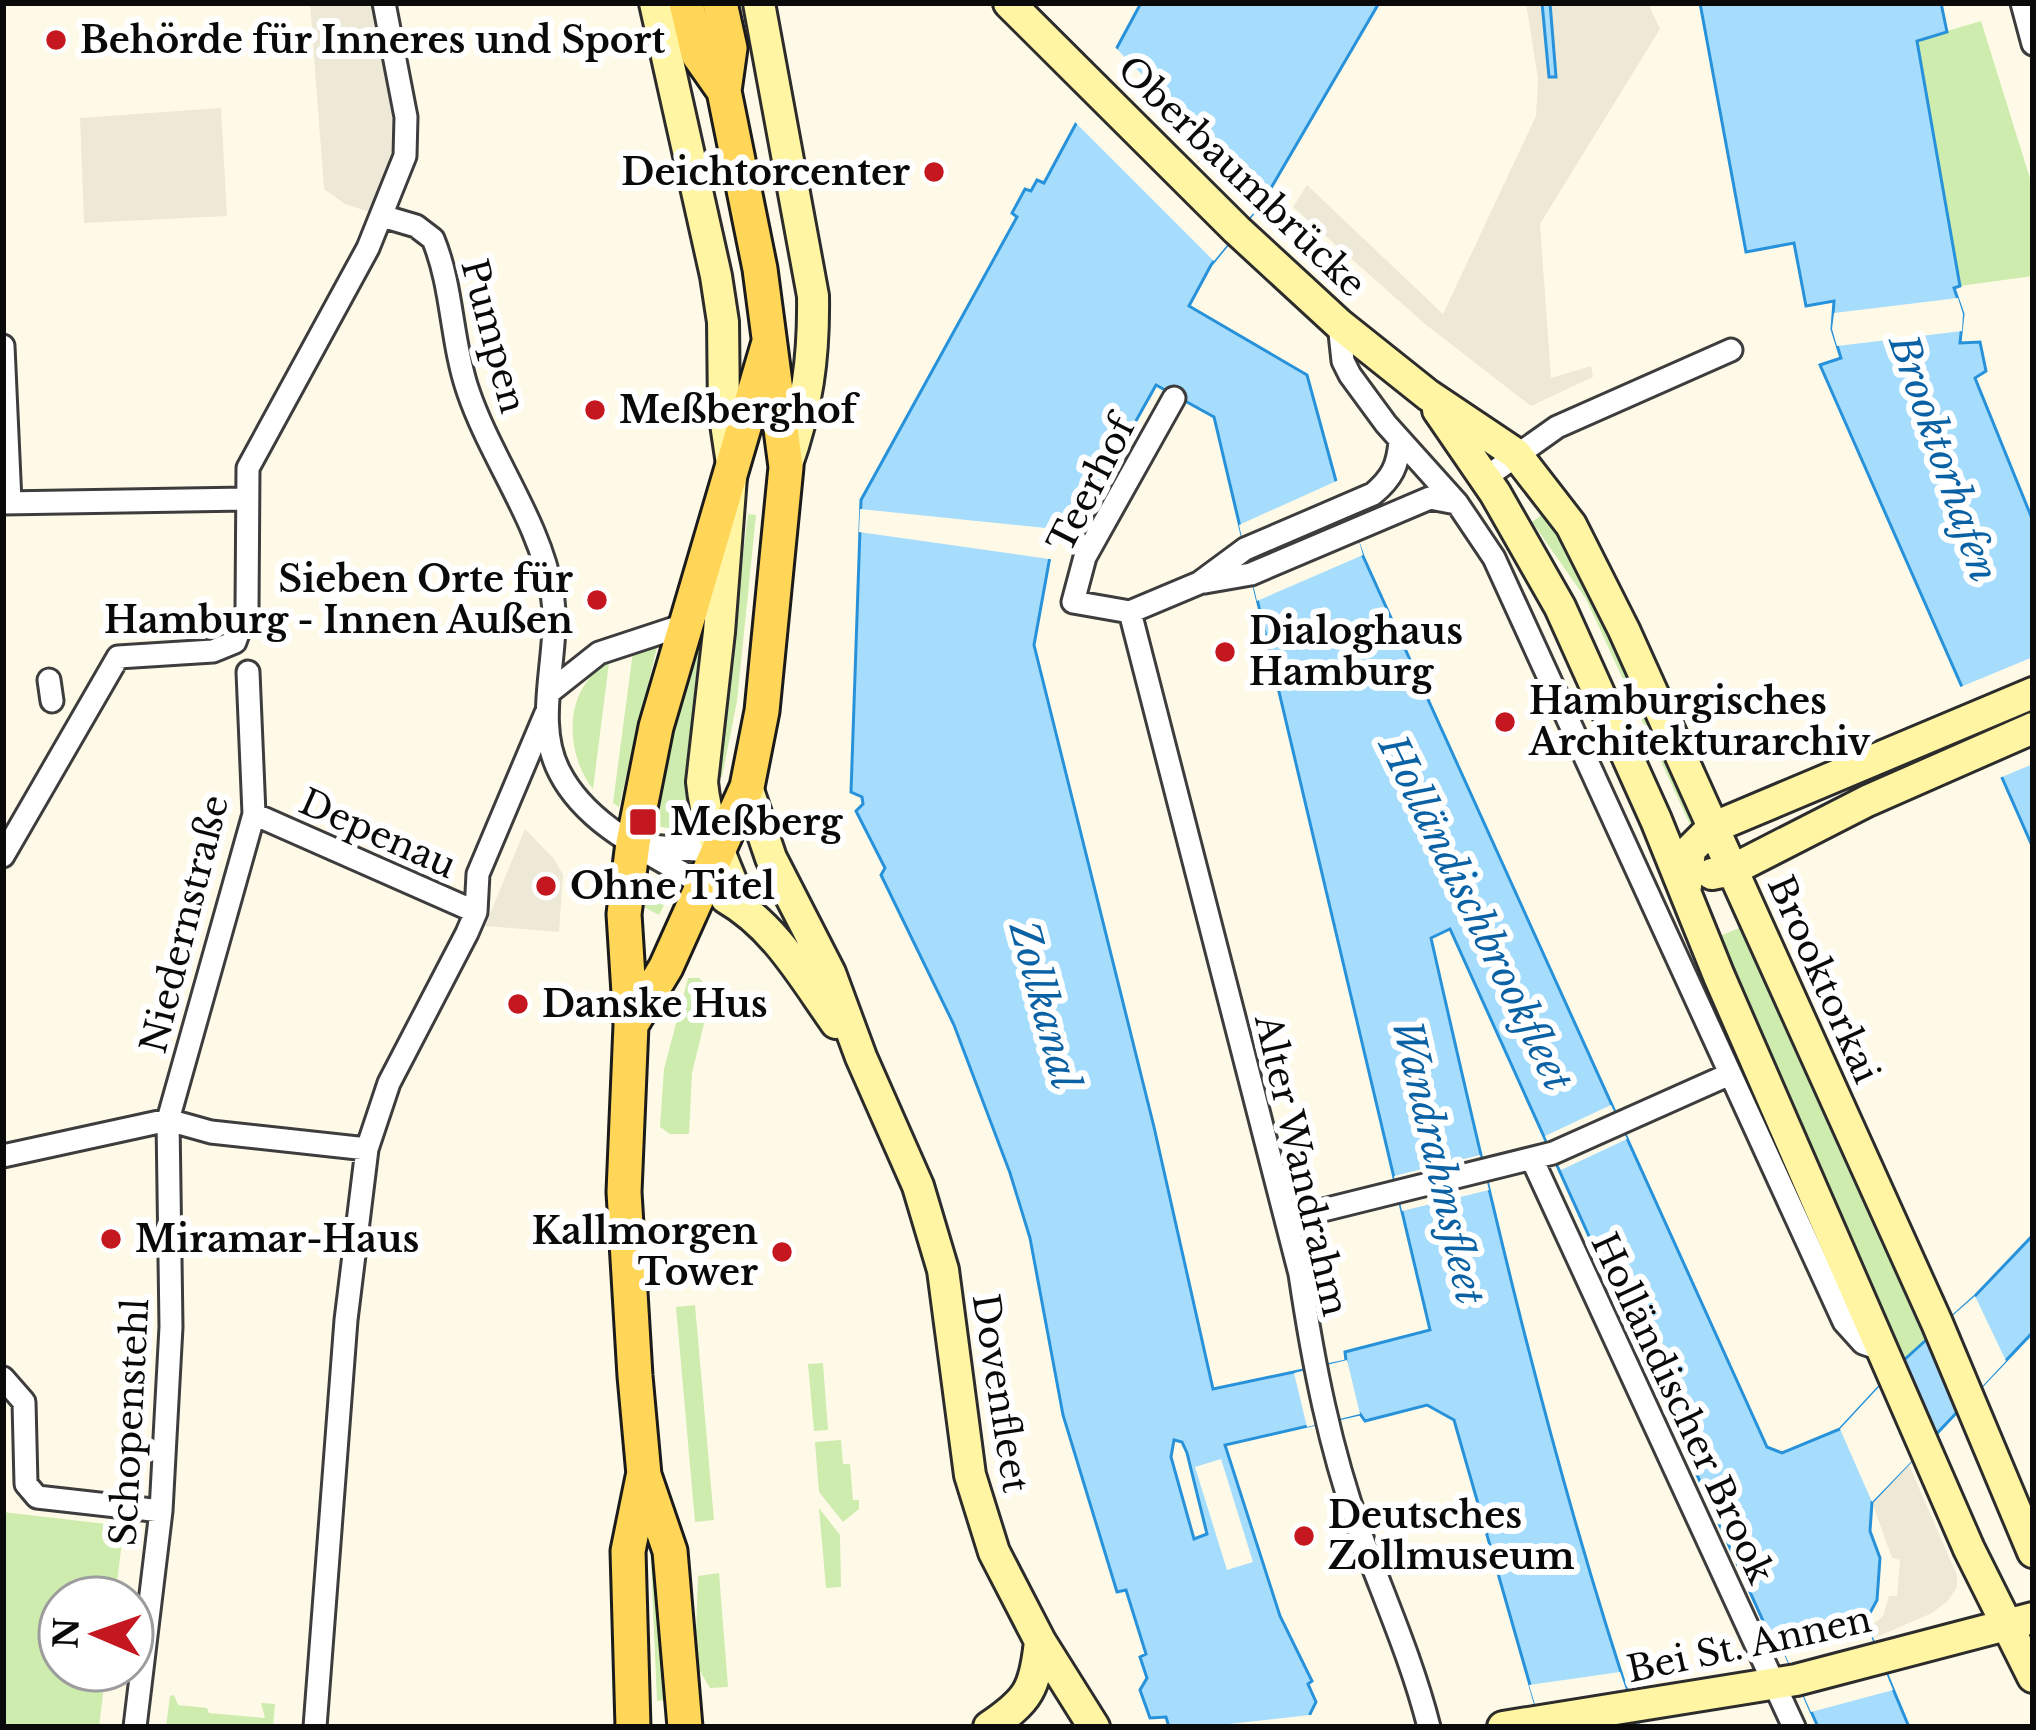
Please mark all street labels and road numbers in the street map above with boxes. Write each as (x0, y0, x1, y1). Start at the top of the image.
street label: Oberbaumbrücke (1108, 47, 1375, 306)
street label: Pumpen (451, 254, 536, 418)
street label: Teerhof (1038, 405, 1147, 560)
street label: Depenau (293, 779, 463, 888)
street label: Niedernstraße (131, 791, 238, 1058)
street label: Brooktorkai (1758, 868, 1889, 1090)
street label: Alter Wandrahm (1245, 1009, 1358, 1320)
street label: Holländischer Brook (1581, 1226, 1784, 1591)
street label: Dovenfleet (963, 1291, 1038, 1496)
street label: Schopenstehl (101, 1297, 158, 1547)
street label: Bei St. Annen (1623, 1597, 1875, 1692)

